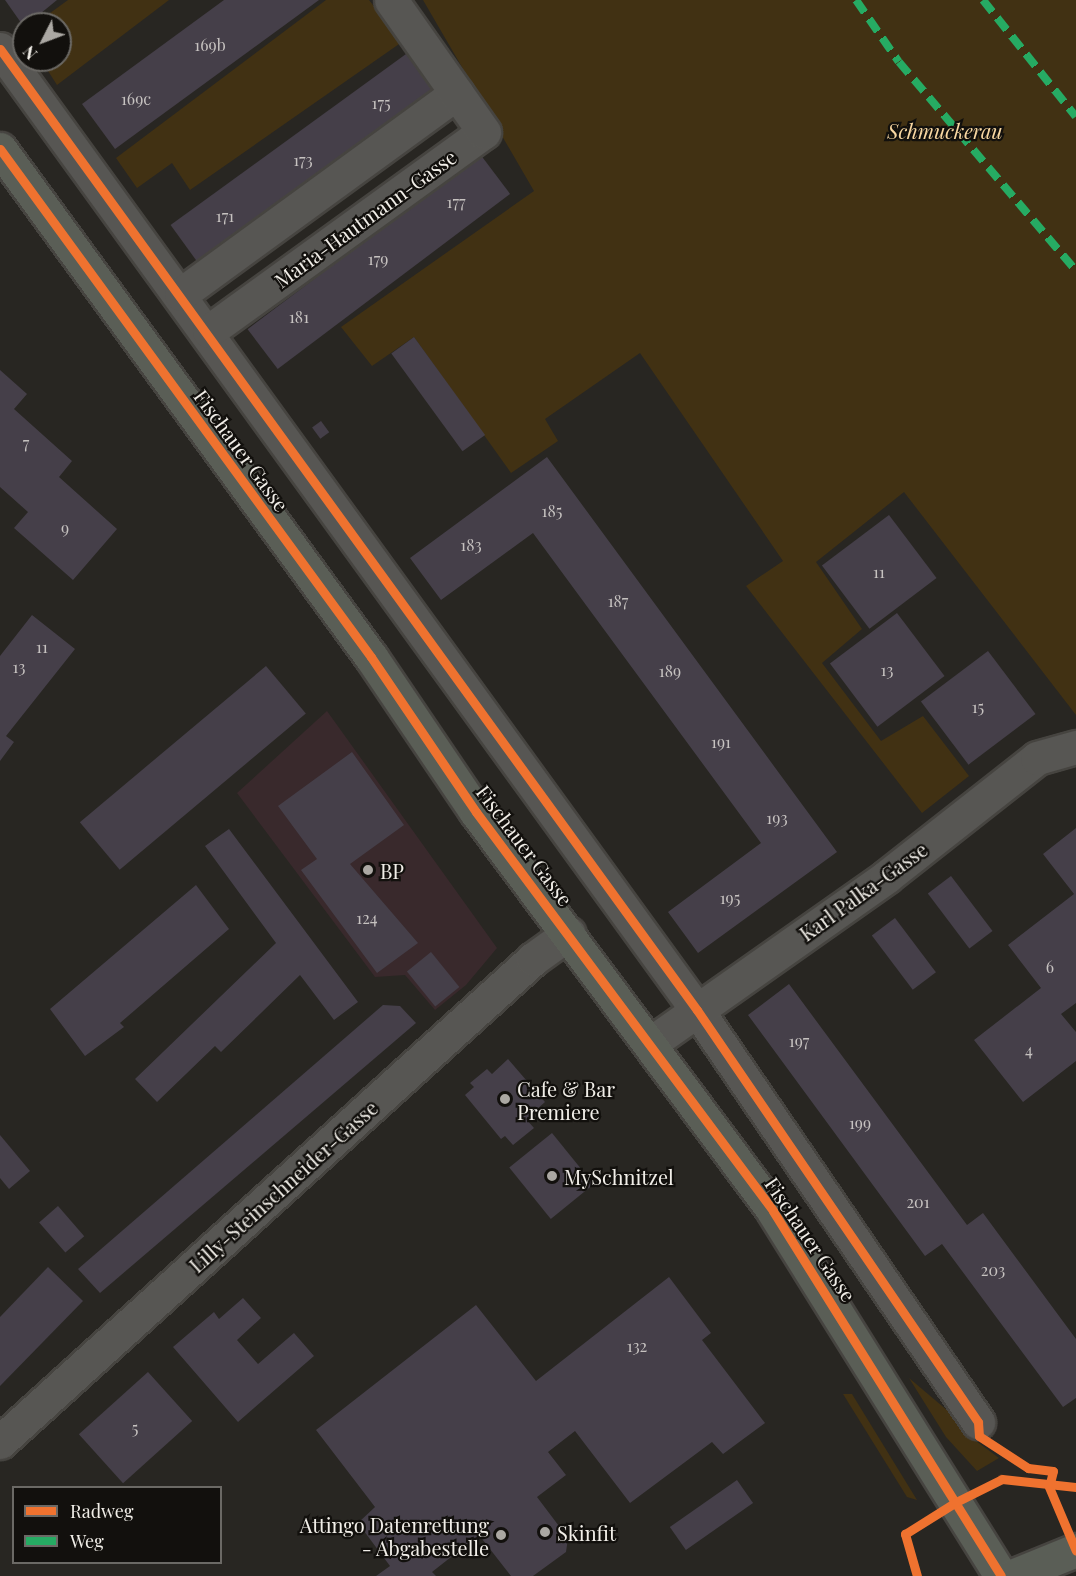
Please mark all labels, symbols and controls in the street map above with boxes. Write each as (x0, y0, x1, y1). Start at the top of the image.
north arrow (12, 12, 72, 72)
house number: 169b (194, 35, 226, 55)
text: N (18, 42, 41, 64)
house number: 169c (121, 89, 151, 109)
house number: 175 (371, 93, 391, 113)
park label: Schmuckerau (887, 118, 1003, 142)
street label: Maria-Hautmann-Gasse (269, 144, 461, 292)
house number: 173 (293, 150, 313, 170)
house number: 177 (447, 192, 465, 212)
house number: 171 (216, 206, 234, 226)
house number: 179 (368, 249, 388, 269)
house number: 181 (289, 307, 309, 327)
street label: Fischauer Gasse (190, 384, 294, 516)
house number: 7 (23, 433, 29, 453)
house number: 185 (542, 501, 562, 521)
house number: 9 (61, 518, 69, 538)
house number: 183 (460, 535, 482, 555)
house number: 11 (873, 562, 885, 582)
house number: 187 (608, 591, 628, 611)
house number: 11 (36, 637, 48, 657)
house number: 13 (13, 657, 25, 677)
house number: 13 (881, 660, 893, 680)
house number: 189 (659, 661, 681, 681)
house number: 15 (972, 697, 984, 717)
house number: 191 (711, 732, 731, 752)
street label: Fischauer Gasse (472, 780, 578, 910)
house number: 193 (766, 808, 788, 828)
street label: Karl Palka-Gasse (795, 837, 931, 945)
place label: BP (380, 858, 404, 882)
marker: BP (361, 863, 375, 877)
house number: 195 (720, 888, 740, 908)
house number: 124 (356, 908, 378, 928)
house number: 6 (1046, 957, 1054, 977)
house number: 197 (789, 1031, 809, 1051)
house number: 4 (1025, 1040, 1033, 1060)
place label: Cafe & Bar Premiere (517, 1076, 615, 1123)
marker: Cafe & Bar Premiere (498, 1092, 512, 1106)
street label: Lilly-Steinschneider-Gasse (184, 1095, 382, 1277)
house number: 199 (849, 1113, 871, 1133)
place label: MySchnitzel (564, 1164, 674, 1188)
marker: MySchnitzel (545, 1169, 559, 1183)
street label: Fischauer Gasse (760, 1172, 862, 1306)
house number: 201 (906, 1192, 930, 1212)
house number: 203 (981, 1260, 1005, 1280)
house number: 132 (627, 1336, 647, 1356)
house number: 5 (132, 1418, 138, 1438)
legend (12, 1486, 222, 1564)
text: Radweg (70, 1499, 133, 1523)
place label: Attingo Datenrettung - Abgabestelle (300, 1512, 489, 1559)
place label: Skinfit (557, 1520, 616, 1544)
marker: Skinfit (538, 1525, 552, 1539)
marker: Attingo Datenrettung - Abgabestelle (494, 1528, 508, 1542)
text: Weg (70, 1529, 104, 1553)

